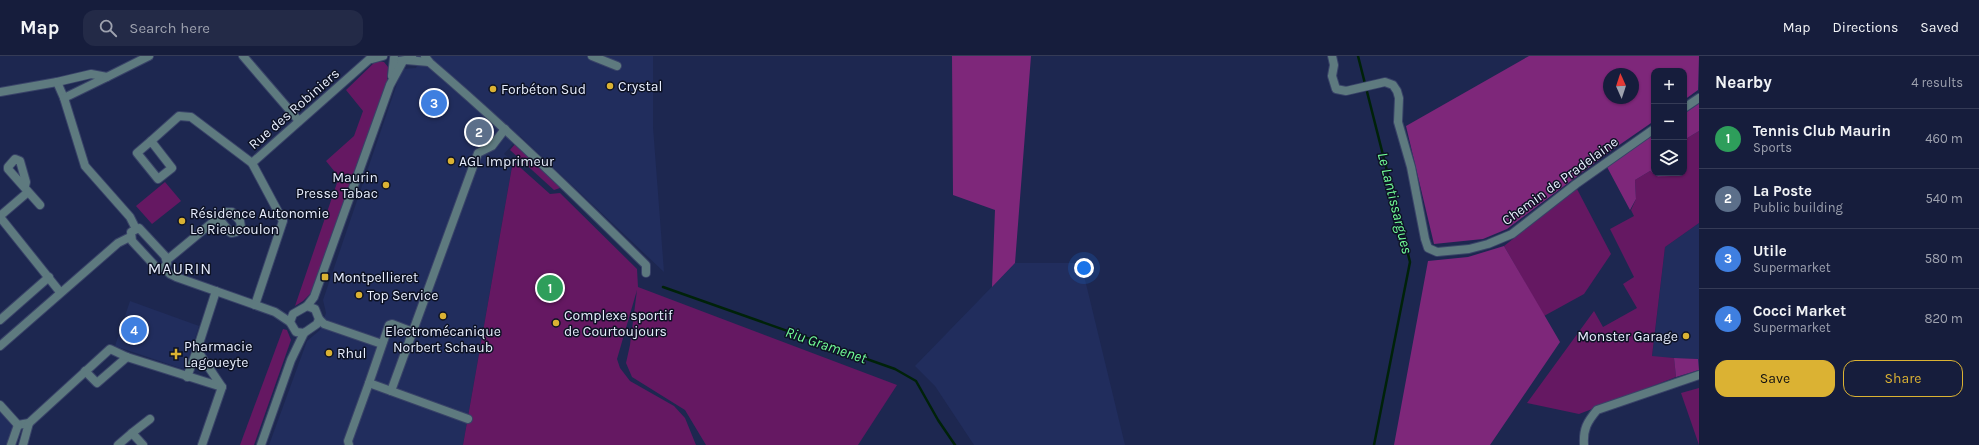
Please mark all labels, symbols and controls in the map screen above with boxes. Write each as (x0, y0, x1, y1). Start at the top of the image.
search box (83, 10, 363, 46)
text: Map (20, 17, 59, 39)
icon: search (97, 17, 119, 39)
text: Search here (129, 19, 210, 37)
text: Map (1783, 19, 1811, 36)
text: Directions (1833, 19, 1898, 36)
text: Saved (1920, 19, 1959, 36)
street label: Rue des Robiniers (245, 65, 343, 153)
north arrow (1603, 68, 1639, 104)
map controls (1651, 68, 1687, 176)
button: + (1651, 68, 1687, 104)
text: Nearby (1715, 72, 1772, 92)
text: 4 results (1911, 75, 1963, 90)
place label: Crystal (618, 78, 662, 95)
place label: Forbéton Sud (501, 81, 586, 98)
marker: Crystal (605, 81, 615, 91)
marker: Forbéton Sud (488, 84, 498, 94)
pin: 3 (421, 88, 447, 118)
button: − (1651, 104, 1687, 140)
pin: 2 (466, 117, 492, 147)
text: Tennis Club Maurin (1753, 122, 1891, 140)
text: 1 (1726, 131, 1730, 146)
text: 460 m (1925, 131, 1963, 146)
street label: Chemin de Pradelaine (1499, 133, 1621, 229)
button: layers (1651, 140, 1687, 176)
text: Sports (1753, 140, 1792, 155)
water label: Le Lantissargues (1374, 150, 1416, 256)
place label: AGL Imprimeur (459, 153, 555, 170)
marker: AGL Imprimeur (446, 156, 456, 166)
place label: Maurin Presse Tabac (296, 169, 378, 202)
marker: Maurin Presse Tabac (381, 180, 391, 190)
text: La Poste (1753, 182, 1812, 200)
text: 2 (1724, 191, 1732, 206)
text: 540 m (1925, 191, 1963, 206)
text: Public building (1753, 200, 1843, 215)
place label: Résidence Autonomie Le Rieucoulon (190, 205, 329, 238)
marker: Résidence Autonomie Le Rieucoulon (177, 216, 187, 226)
text: Utile (1753, 242, 1787, 260)
text: 3 (1724, 251, 1732, 266)
text: 580 m (1925, 251, 1963, 266)
your location (1074, 258, 1094, 278)
district label: MAURIN (148, 259, 212, 278)
text: Supermarket (1753, 260, 1831, 275)
place label: Montpellieret (333, 269, 418, 286)
marker: Montpellieret (320, 272, 330, 282)
pin: 1 (537, 273, 563, 303)
place label: Top Service (367, 287, 438, 304)
marker: Top Service (354, 290, 364, 300)
text: Cocci Market (1753, 302, 1846, 320)
place label: Complexe sportif de Courtoujours (564, 307, 673, 340)
marker: Electromécanique Norbert Schaub (438, 311, 448, 321)
text: 4 (1724, 311, 1732, 326)
text: 820 m (1925, 311, 1963, 326)
pin: 4 (121, 315, 147, 345)
marker: Complexe sportif de Courtoujours (551, 318, 561, 328)
text: Supermarket (1753, 320, 1831, 335)
place label: Electromécanique Norbert Schaub (385, 323, 501, 356)
water label: Riu Gramenet (783, 323, 870, 368)
place label: Monster Garage (1577, 328, 1678, 345)
marker: Monster Garage (1681, 331, 1691, 341)
place label: Pharmacie Lagoueyte (184, 338, 252, 371)
place label: Rhul (337, 345, 366, 362)
marker: Rhul (324, 348, 334, 358)
marker: Pharmacie Lagoueyte (171, 349, 181, 359)
button: Save (1715, 360, 1835, 397)
button: Share (1843, 360, 1963, 397)

